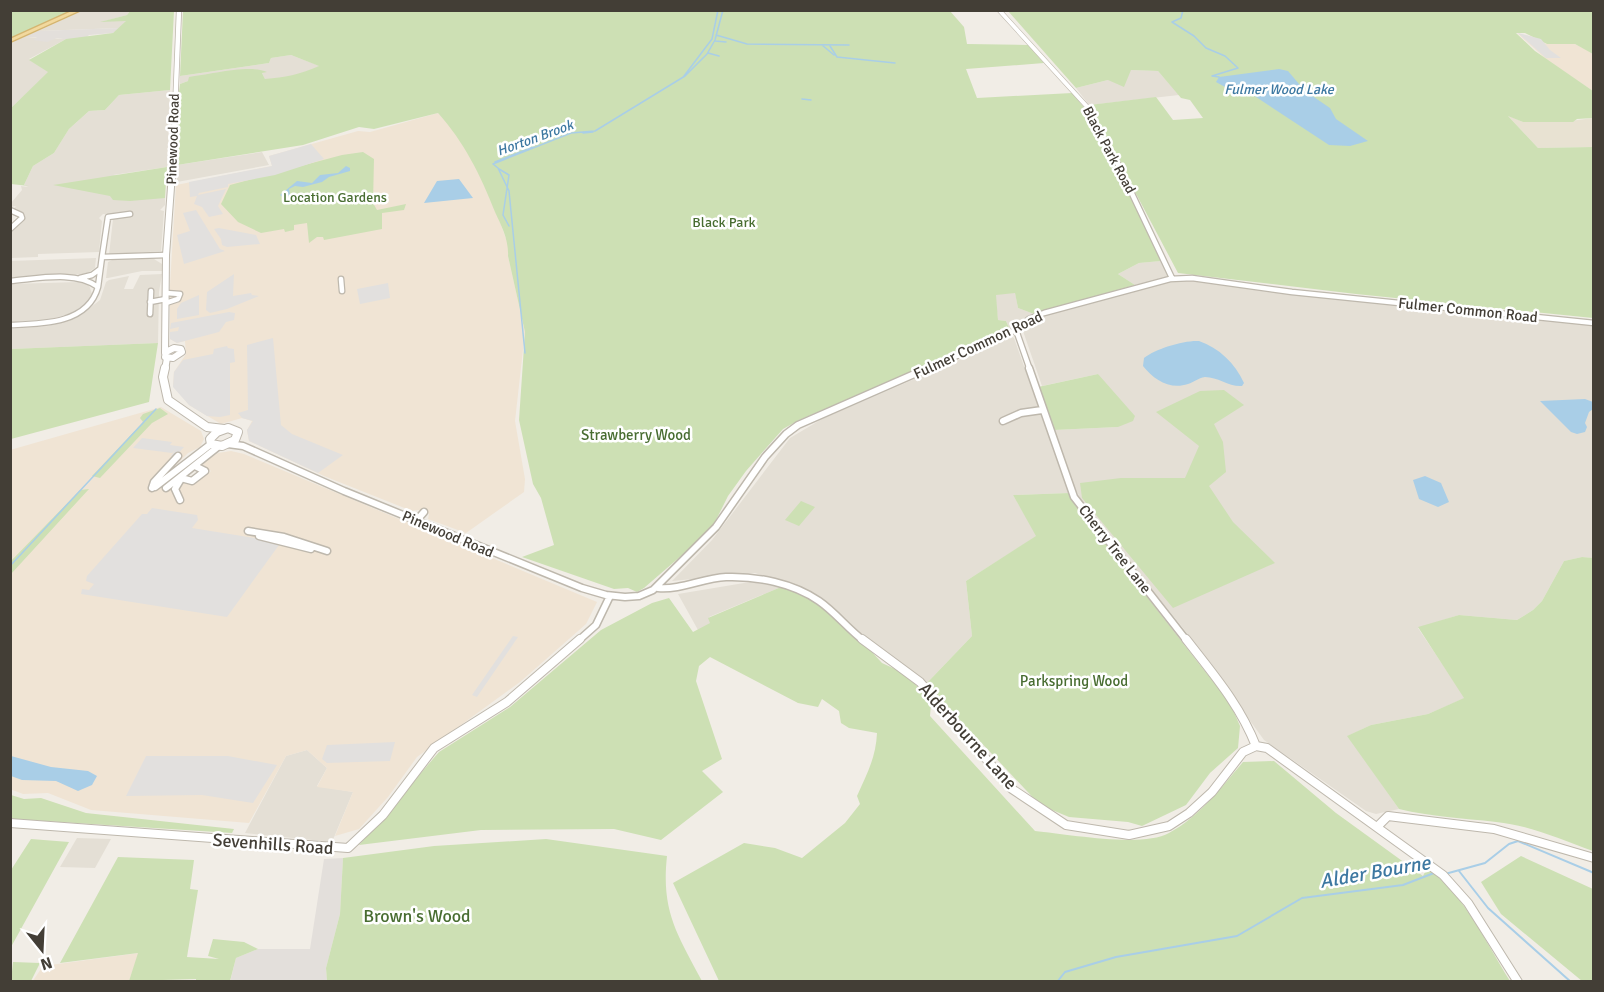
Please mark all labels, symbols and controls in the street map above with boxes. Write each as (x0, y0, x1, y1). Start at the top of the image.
water label: Fulmer Wood Lake (1224, 81, 1335, 98)
street label: Pinewood Road (163, 93, 183, 185)
street label: Black Park Road (1079, 103, 1139, 197)
water label: Horton Brook (495, 116, 577, 160)
park label: Location Gardens (283, 189, 387, 206)
park label: Black Park (692, 214, 756, 231)
street label: Fulmer Common Road (1397, 294, 1539, 326)
street label: Fulmer Common Road (911, 307, 1045, 383)
park label: Strawberry Wood (581, 426, 691, 444)
street label: Cherry Tree Lane (1075, 501, 1155, 597)
street label: Pinewood Road (400, 507, 497, 561)
park label: Parkspring Wood (1020, 672, 1128, 690)
street label: Alderbourne Lane (914, 678, 1022, 794)
street label: Sevenhills Road (212, 829, 334, 859)
water label: Alder Bourne (1318, 850, 1433, 894)
park label: Brown's Wood (363, 905, 471, 927)
north arrow (12, 920, 72, 980)
text: N (38, 952, 55, 975)

